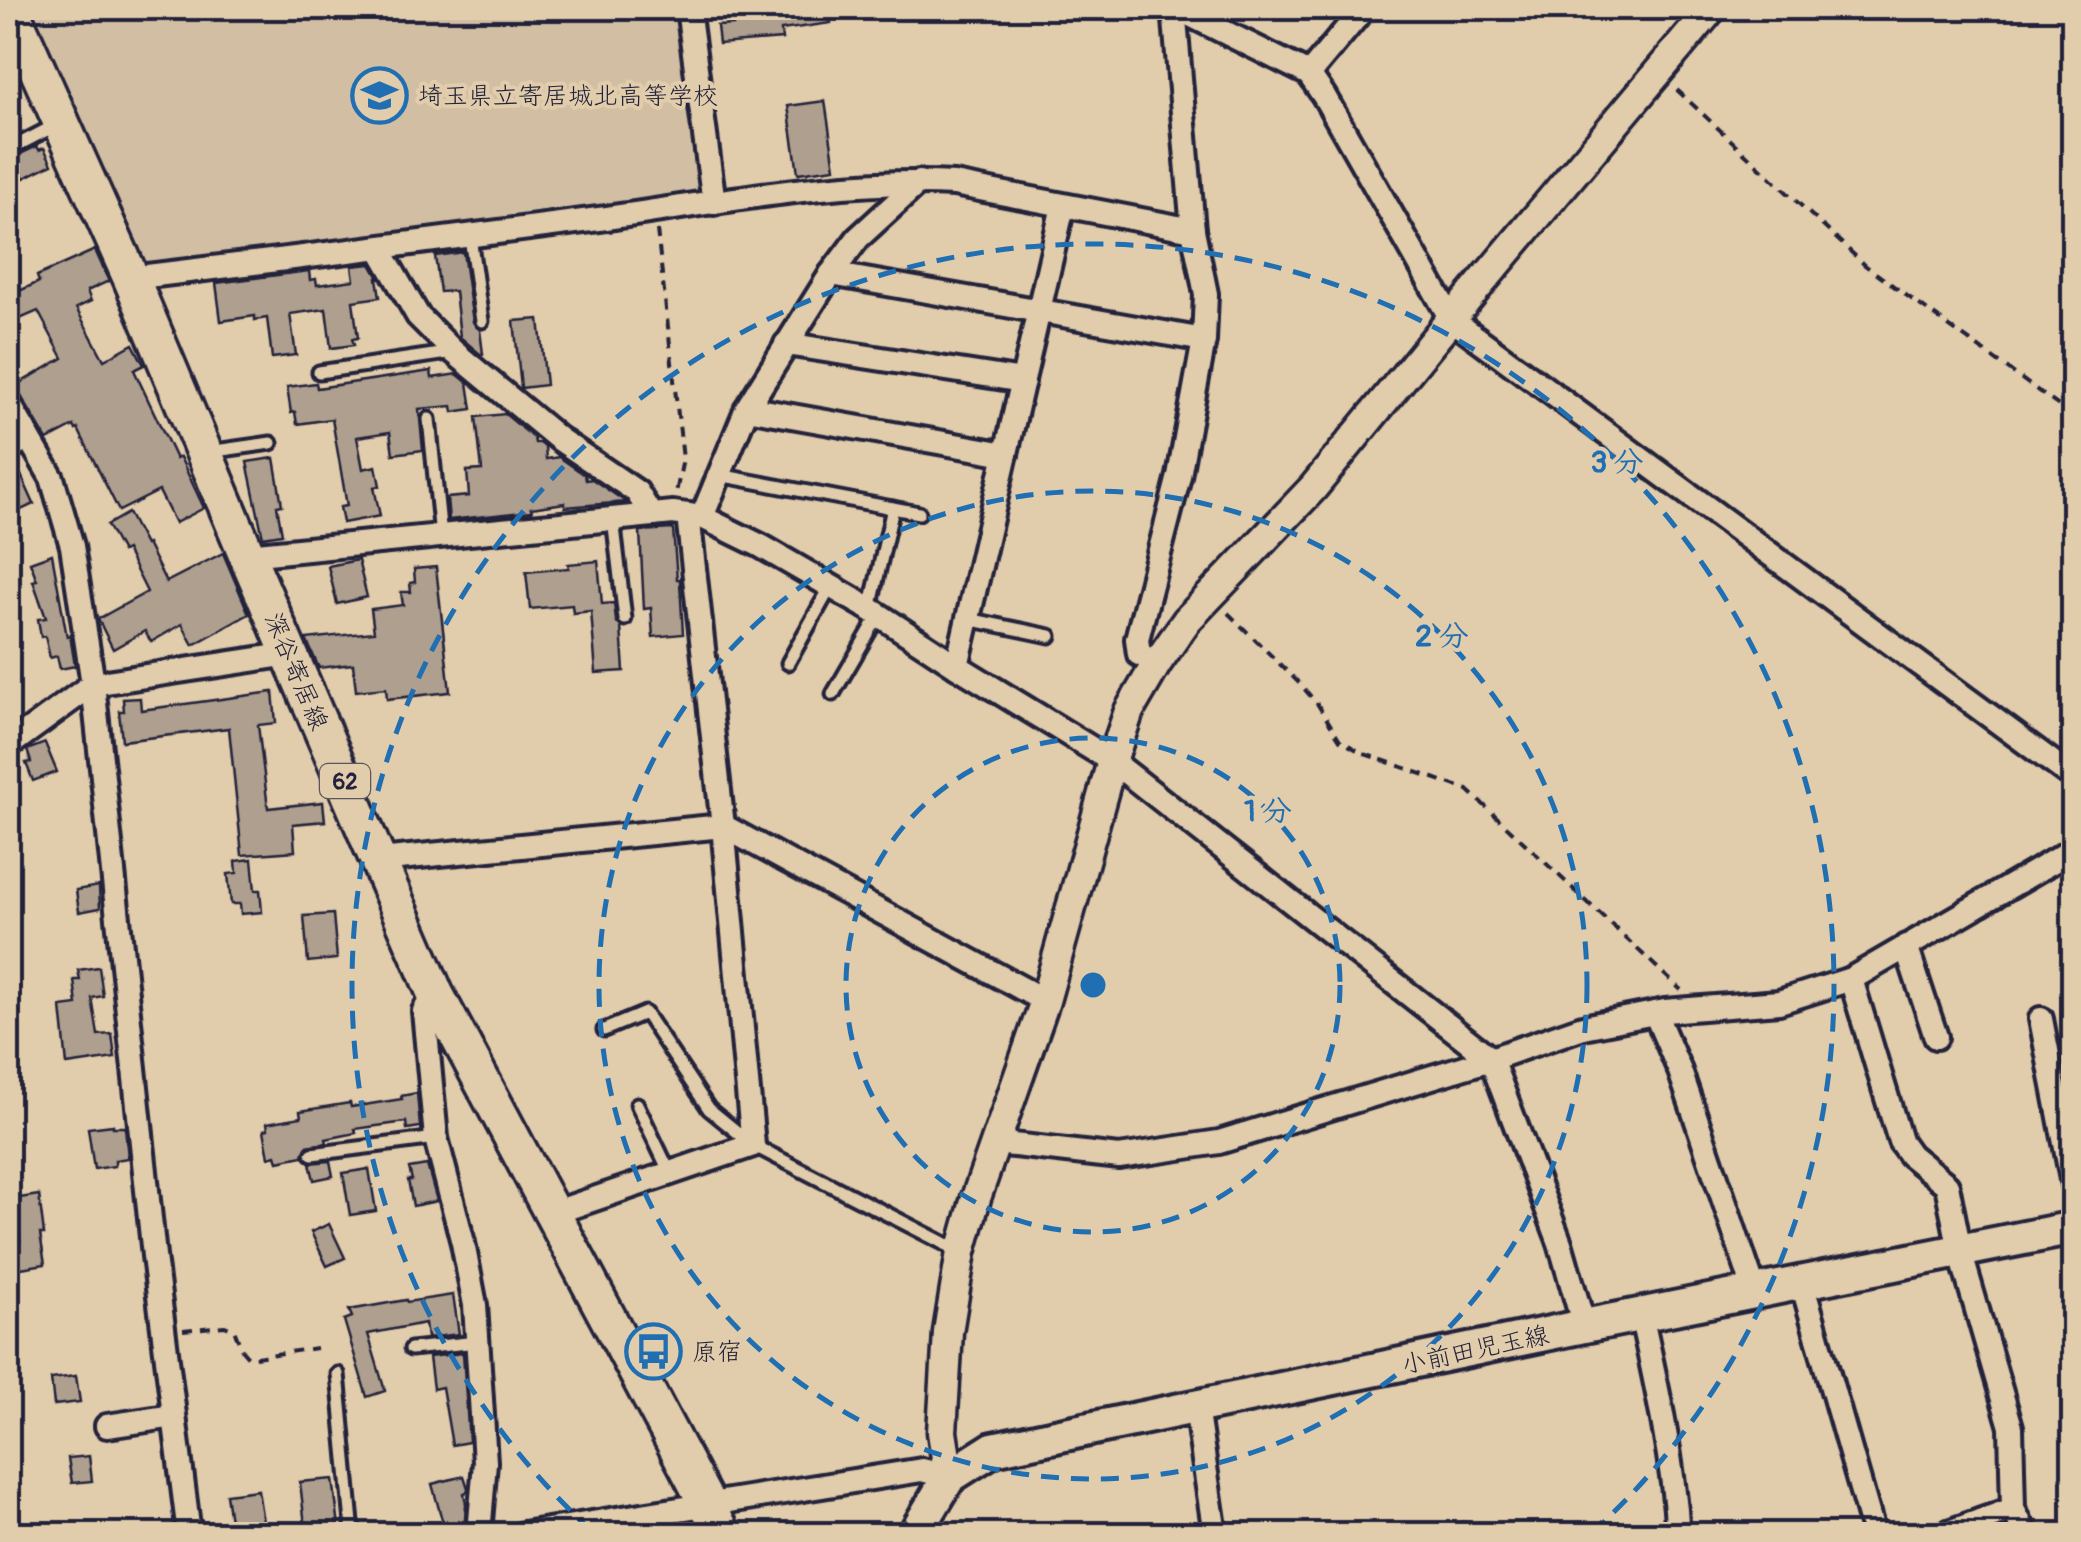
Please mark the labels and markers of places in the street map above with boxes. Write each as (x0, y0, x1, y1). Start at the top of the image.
school or university icon: 埼玉県立寄居城北高等学校 (349, 65, 409, 125)
place label: 埼玉県立寄居城北高等学校 (418, 81, 718, 112)
centre of rings (1075, 967, 1111, 1003)
bus stop icon: 原宿 (623, 1321, 683, 1381)
place label: 原宿 (692, 1337, 742, 1368)

